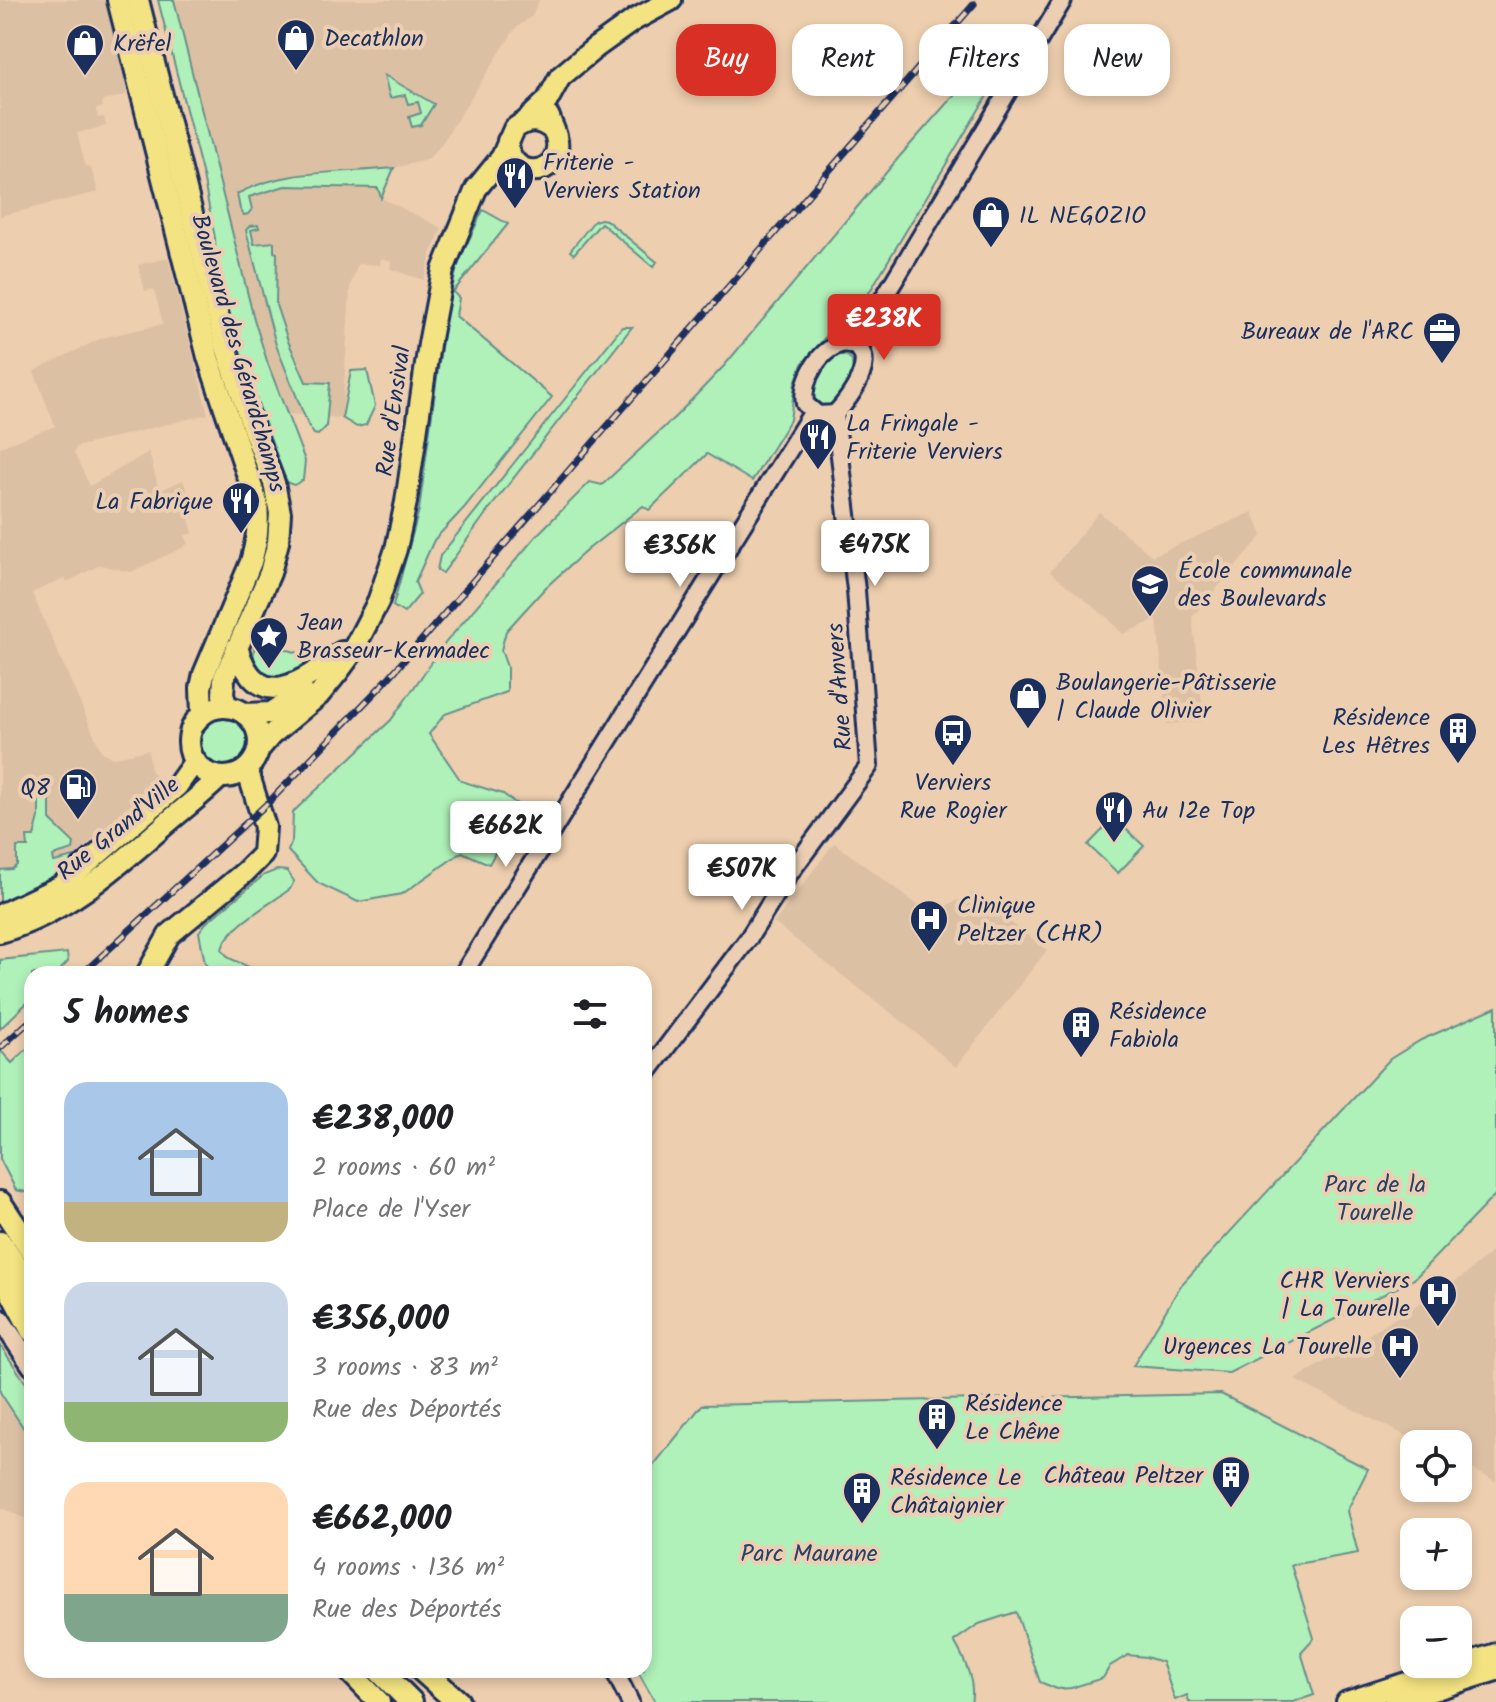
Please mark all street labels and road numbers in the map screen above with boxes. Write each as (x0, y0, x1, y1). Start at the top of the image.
street label: Boulevard des Gérardchamps (179, 210, 296, 497)
street label: Rue d'Ensival (366, 343, 423, 479)
street label: Rue d'Anvers (817, 622, 864, 752)
street label: Rue Grand'Ville (49, 767, 189, 891)

